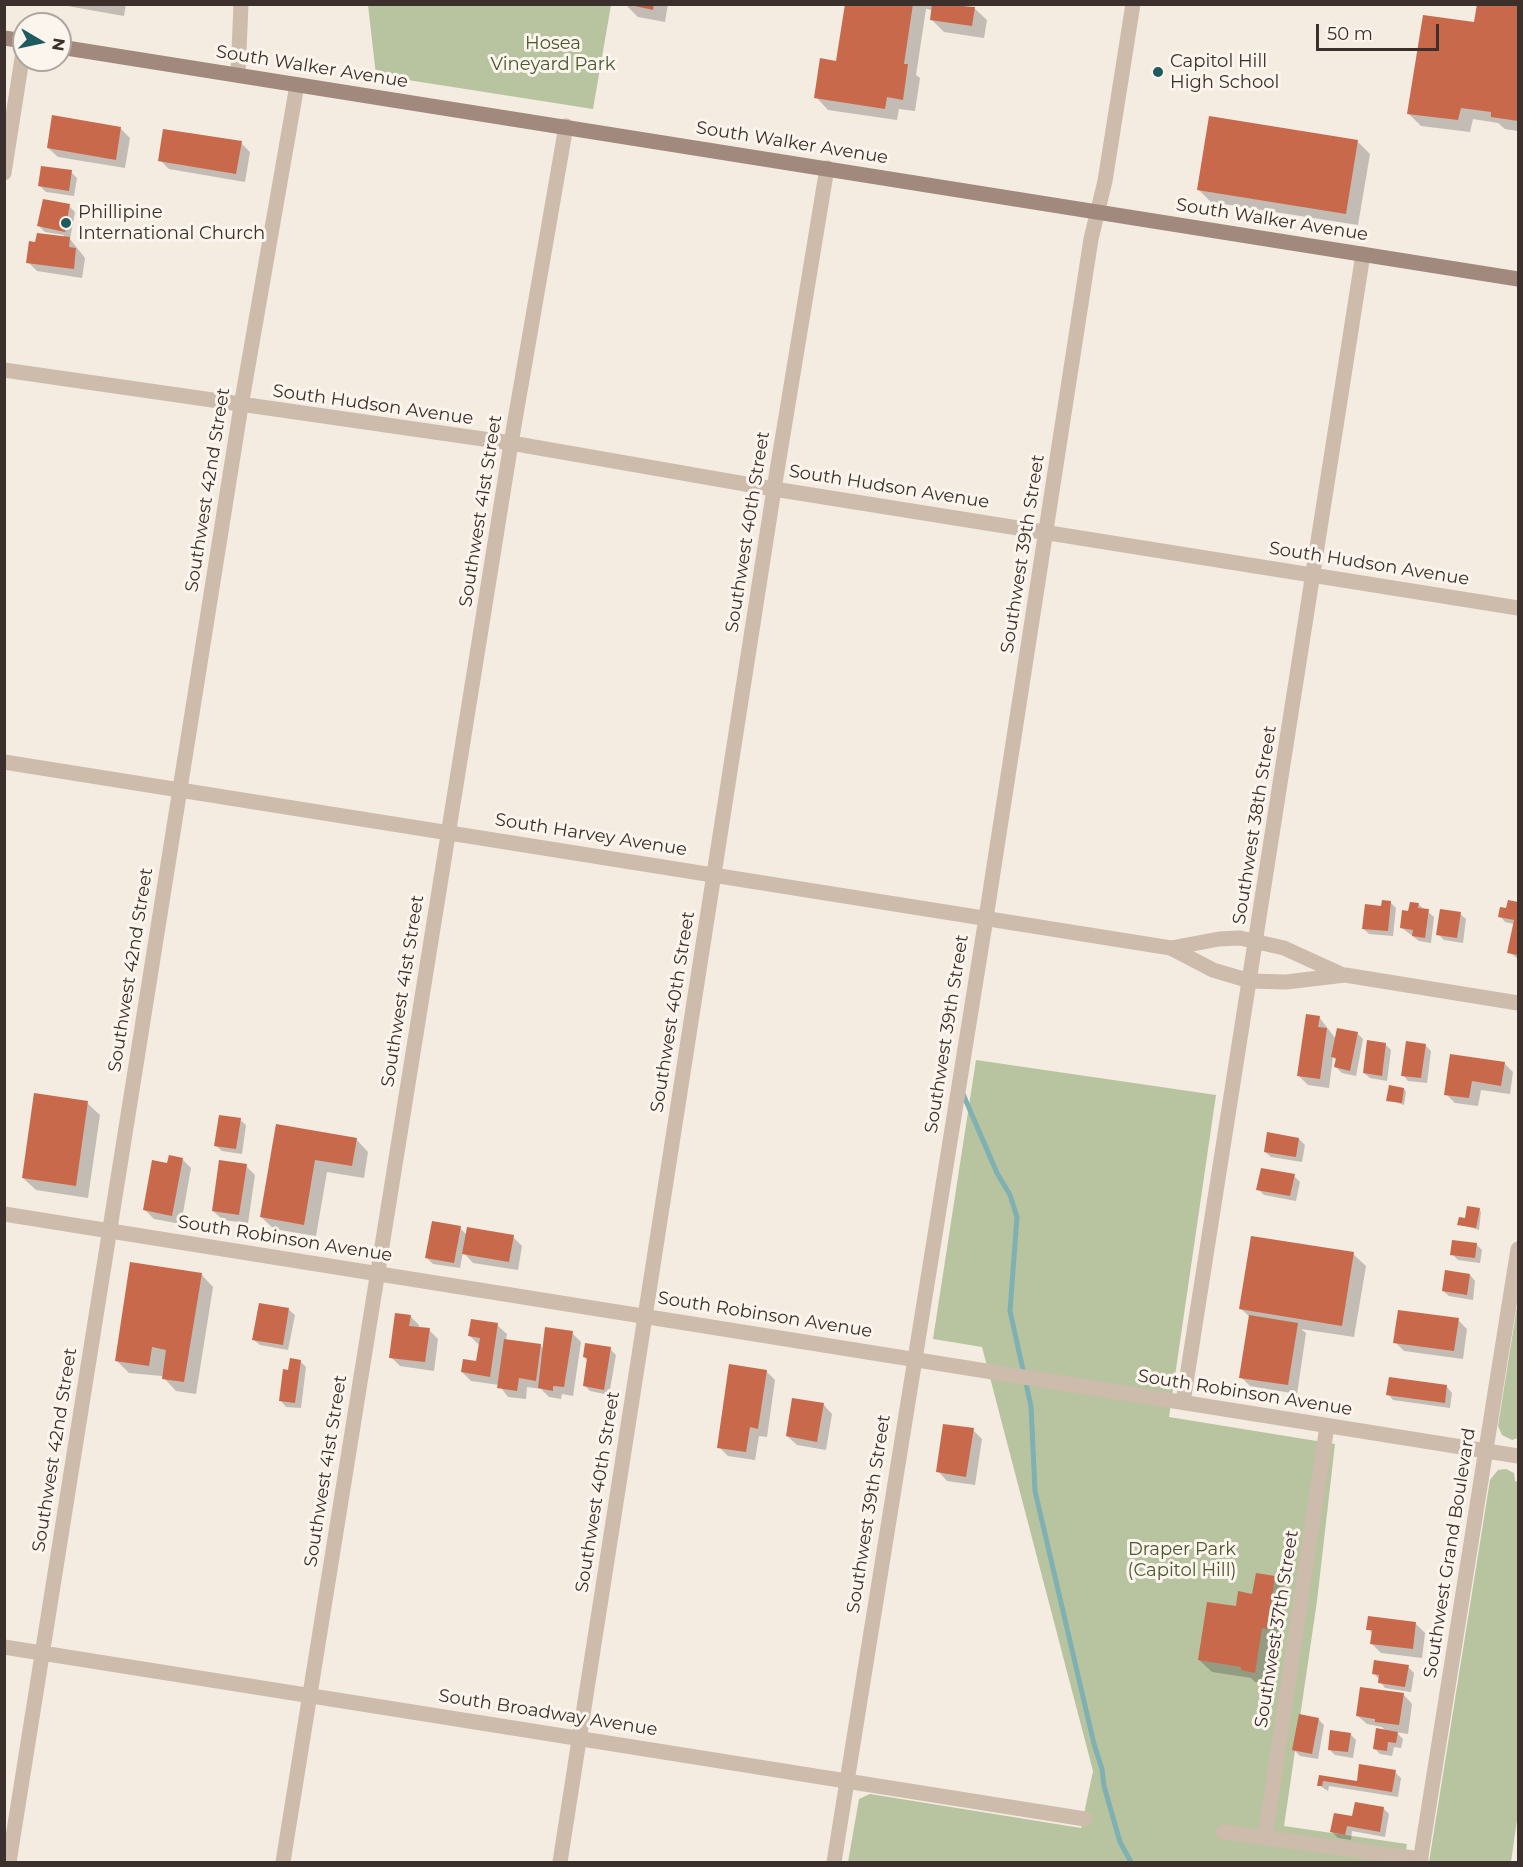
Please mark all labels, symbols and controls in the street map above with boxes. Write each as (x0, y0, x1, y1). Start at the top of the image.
north arrow (12, 12, 72, 72)
scale bar (1319, 12, 1442, 50)
text: 50 m (1327, 23, 1373, 45)
park label: Hosea Vineyard Park (490, 33, 616, 76)
text: N (48, 37, 69, 52)
street label: South Walker Avenue (214, 41, 410, 93)
place label: Capitol Hill High School (1170, 51, 1279, 94)
marker: Capitol Hill High School (1151, 65, 1165, 79)
street label: South Walker Avenue (694, 117, 890, 169)
street label: South Walker Avenue (1174, 194, 1370, 246)
place label: Phillipine International Church (78, 202, 265, 244)
marker: Phillipine International Church (59, 216, 73, 230)
street label: South Hudson Avenue (271, 380, 475, 430)
street label: Southwest 42nd Street (181, 386, 235, 594)
street label: Southwest 41st Street (455, 413, 507, 609)
street label: Southwest 40th Street (721, 430, 775, 634)
street label: Southwest 39th Street (997, 453, 1049, 655)
street label: South Hudson Avenue (787, 460, 991, 514)
street label: South Hudson Avenue (1267, 537, 1471, 591)
street label: Southwest 38th Street (1229, 724, 1281, 926)
street label: South Harvey Avenue (493, 809, 689, 861)
street label: Southwest 42nd Street (104, 866, 158, 1074)
street label: Southwest 41st Street (377, 893, 429, 1089)
street label: Southwest 40th Street (646, 910, 700, 1114)
street label: Southwest 39th Street (921, 933, 973, 1135)
street label: South Robinson Avenue (176, 1211, 394, 1267)
street label: South Robinson Avenue (656, 1287, 874, 1343)
street label: Southwest 42nd Street (28, 1346, 82, 1554)
street label: South Robinson Avenue (1136, 1365, 1354, 1421)
street label: Southwest 41st Street (300, 1373, 352, 1569)
street label: Southwest 40th Street (571, 1390, 625, 1594)
street label: Southwest 39th Street (843, 1413, 895, 1615)
street label: Southwest Grand Boulevard (1420, 1426, 1480, 1680)
street label: Southwest 37th Street (1251, 1529, 1303, 1729)
park label: Draper Park (Capitol Hill) (1128, 1539, 1236, 1582)
street label: South Broadway Avenue (437, 1685, 659, 1741)

